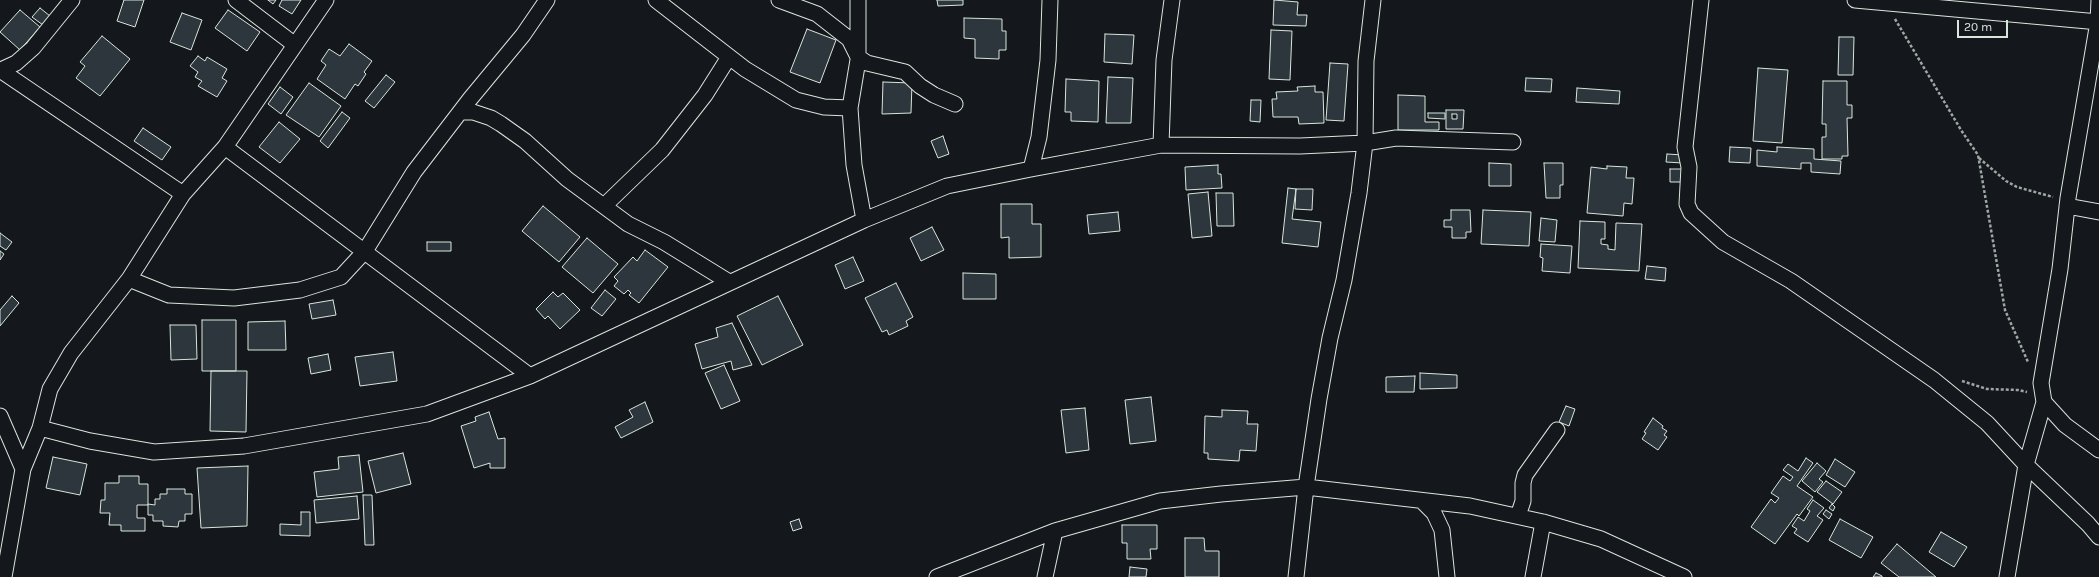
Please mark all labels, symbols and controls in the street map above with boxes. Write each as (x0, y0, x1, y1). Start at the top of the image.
scale bar (1959, 12, 2010, 38)
text: 20 m (1964, 20, 1992, 34)

